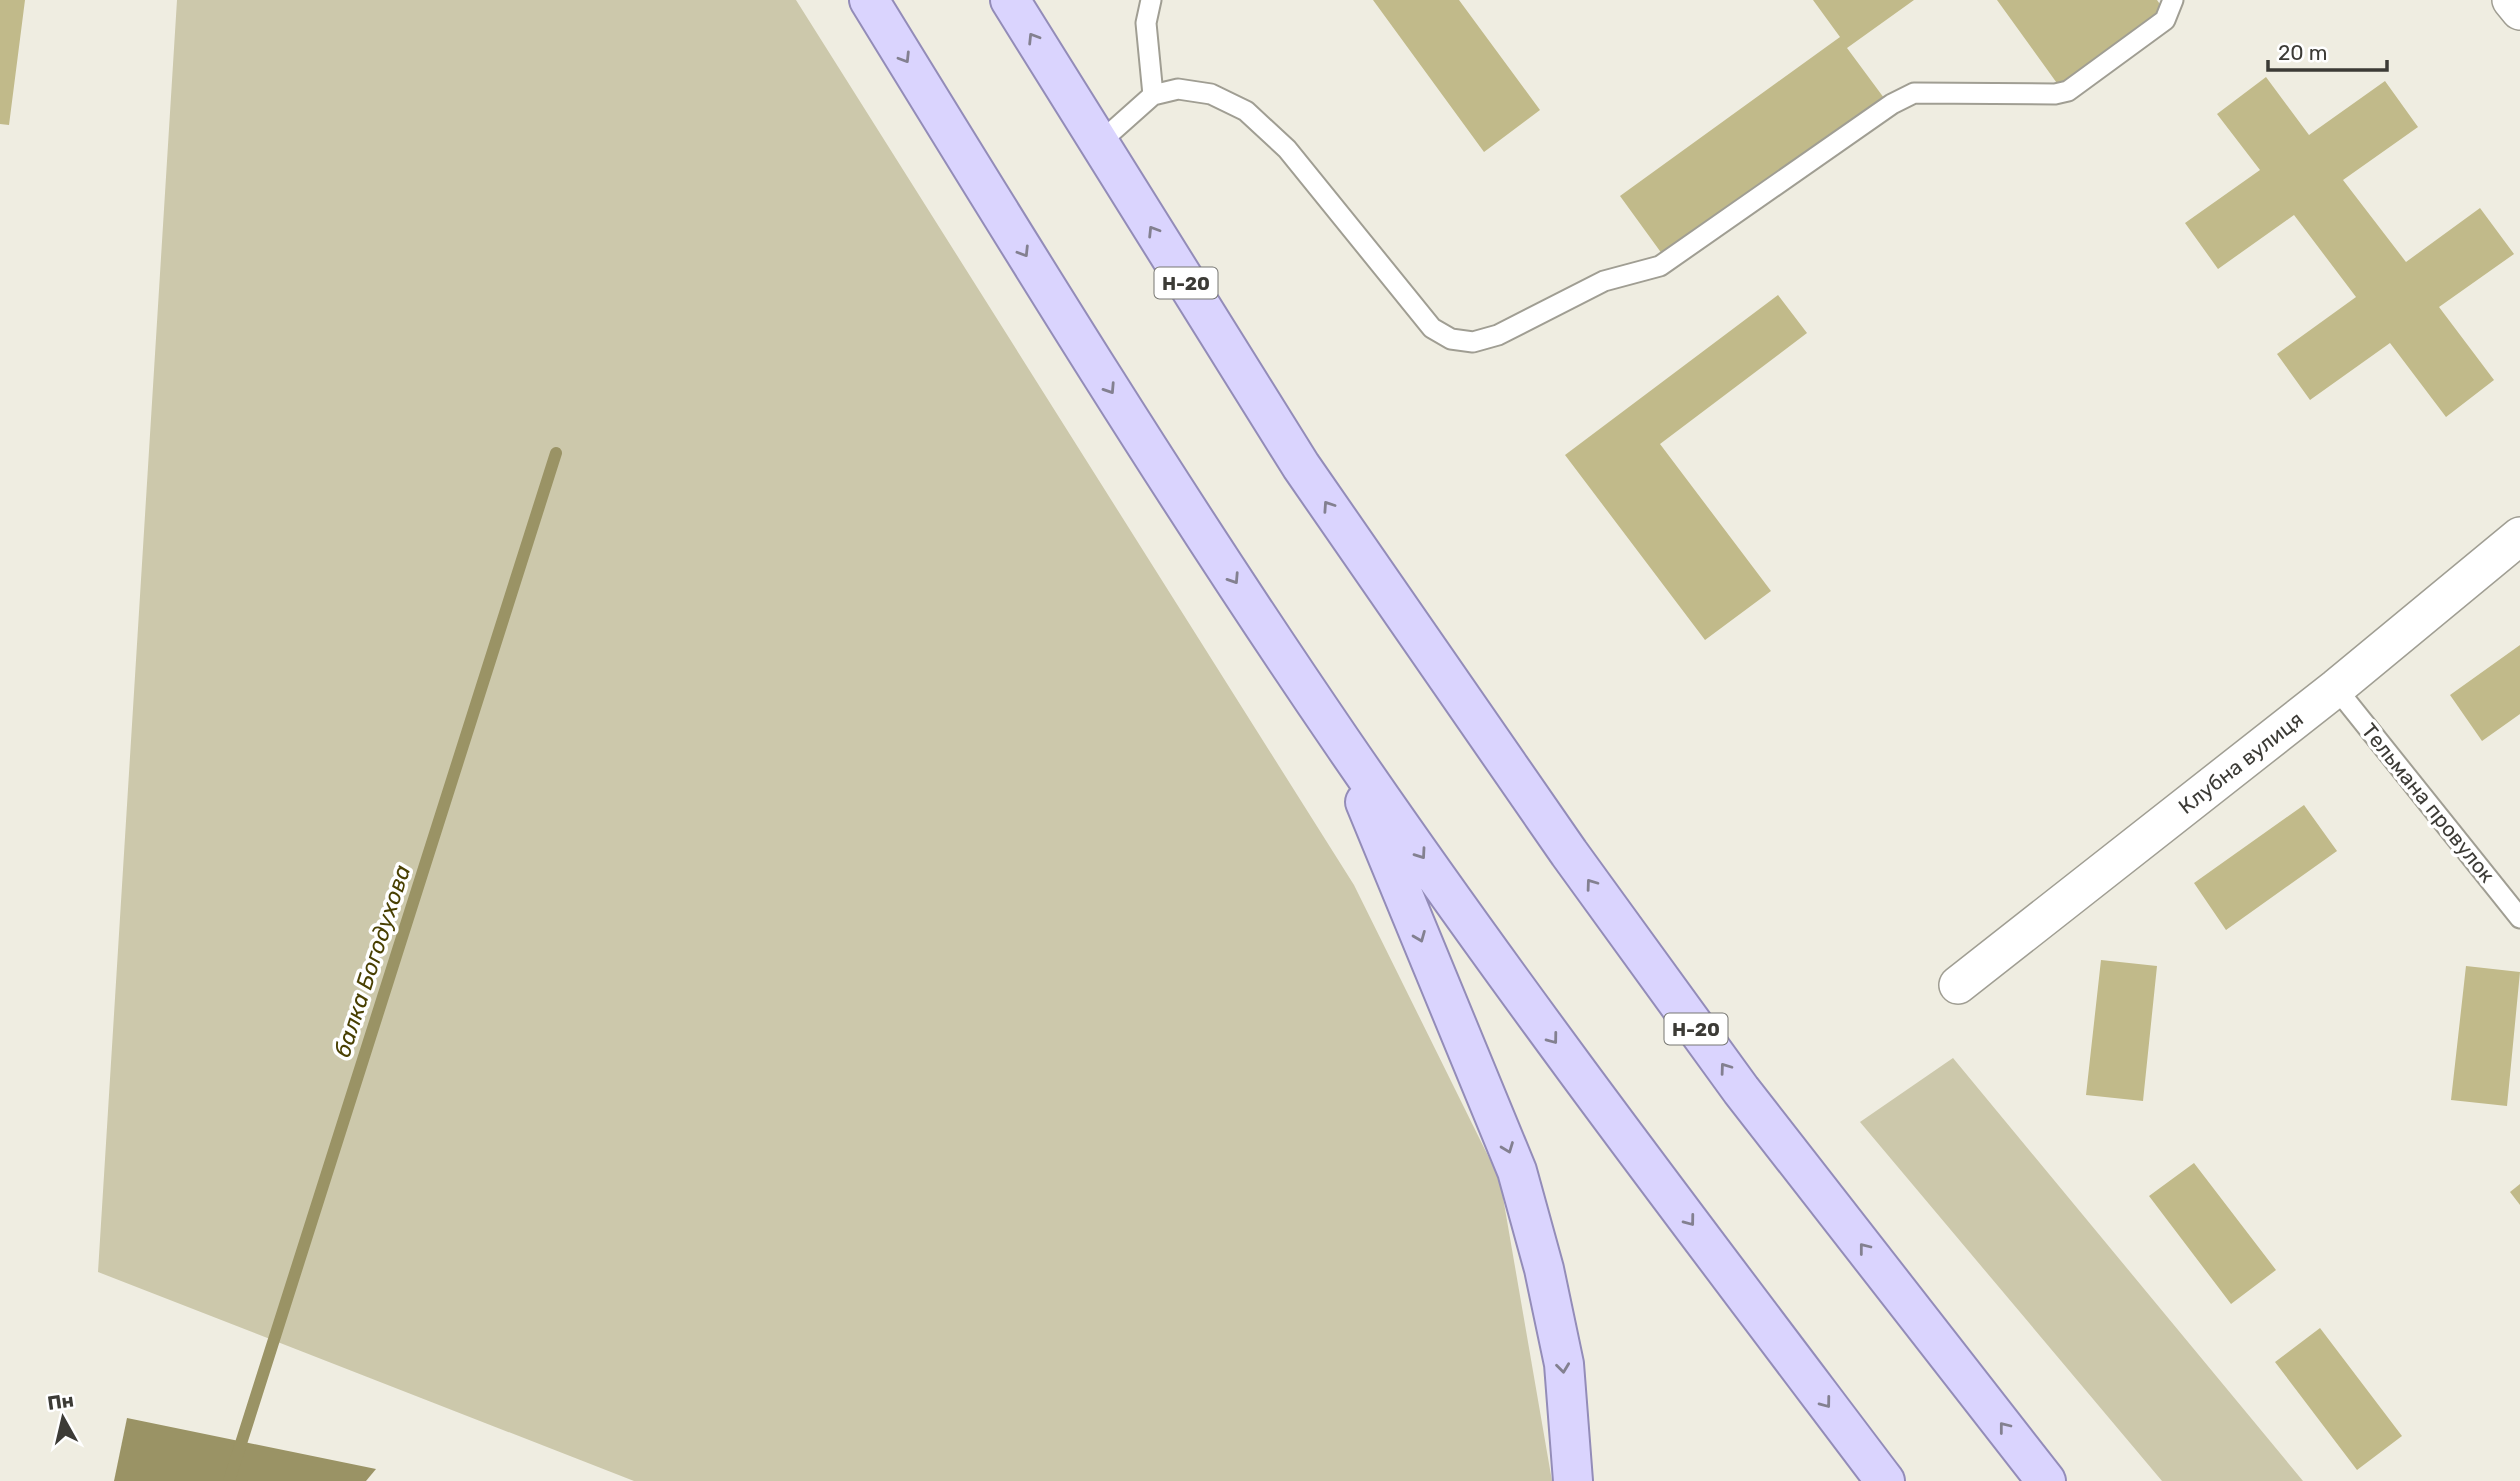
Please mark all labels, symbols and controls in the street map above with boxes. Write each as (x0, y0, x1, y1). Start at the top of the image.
scale bar (2268, 28, 2387, 72)
one-way arrow (1028, 32, 1041, 45)
text: 20 m (2278, 40, 2327, 65)
one-way arrow (896, 51, 909, 64)
one-way arrow (1149, 226, 1162, 239)
one-way arrow (1016, 244, 1029, 257)
road number: Н-20 (1154, 268, 1218, 298)
one-way arrow (1102, 381, 1114, 394)
one-way arrow (1323, 500, 1336, 513)
one-way arrow (1226, 572, 1239, 585)
street label: Клубна вулиця (2174, 706, 2308, 819)
street label: Тельмана провулок (2357, 718, 2500, 887)
one-way arrow (1413, 846, 1425, 859)
water label: балка Богодухова (328, 861, 416, 1061)
one-way arrow (1587, 879, 1599, 891)
one-way arrow (1412, 931, 1426, 943)
road number: Н-20 (1664, 1014, 1728, 1044)
one-way arrow (1544, 1031, 1557, 1044)
one-way arrow (1721, 1063, 1733, 1076)
one-way arrow (1499, 1141, 1513, 1153)
one-way arrow (1681, 1213, 1694, 1226)
one-way arrow (1859, 1243, 1872, 1255)
one-way arrow (1556, 1362, 1571, 1373)
north arrow (28, 1383, 98, 1453)
text: Пн (46, 1388, 75, 1415)
one-way arrow (1818, 1395, 1831, 1408)
one-way arrow (1999, 1422, 2012, 1435)

